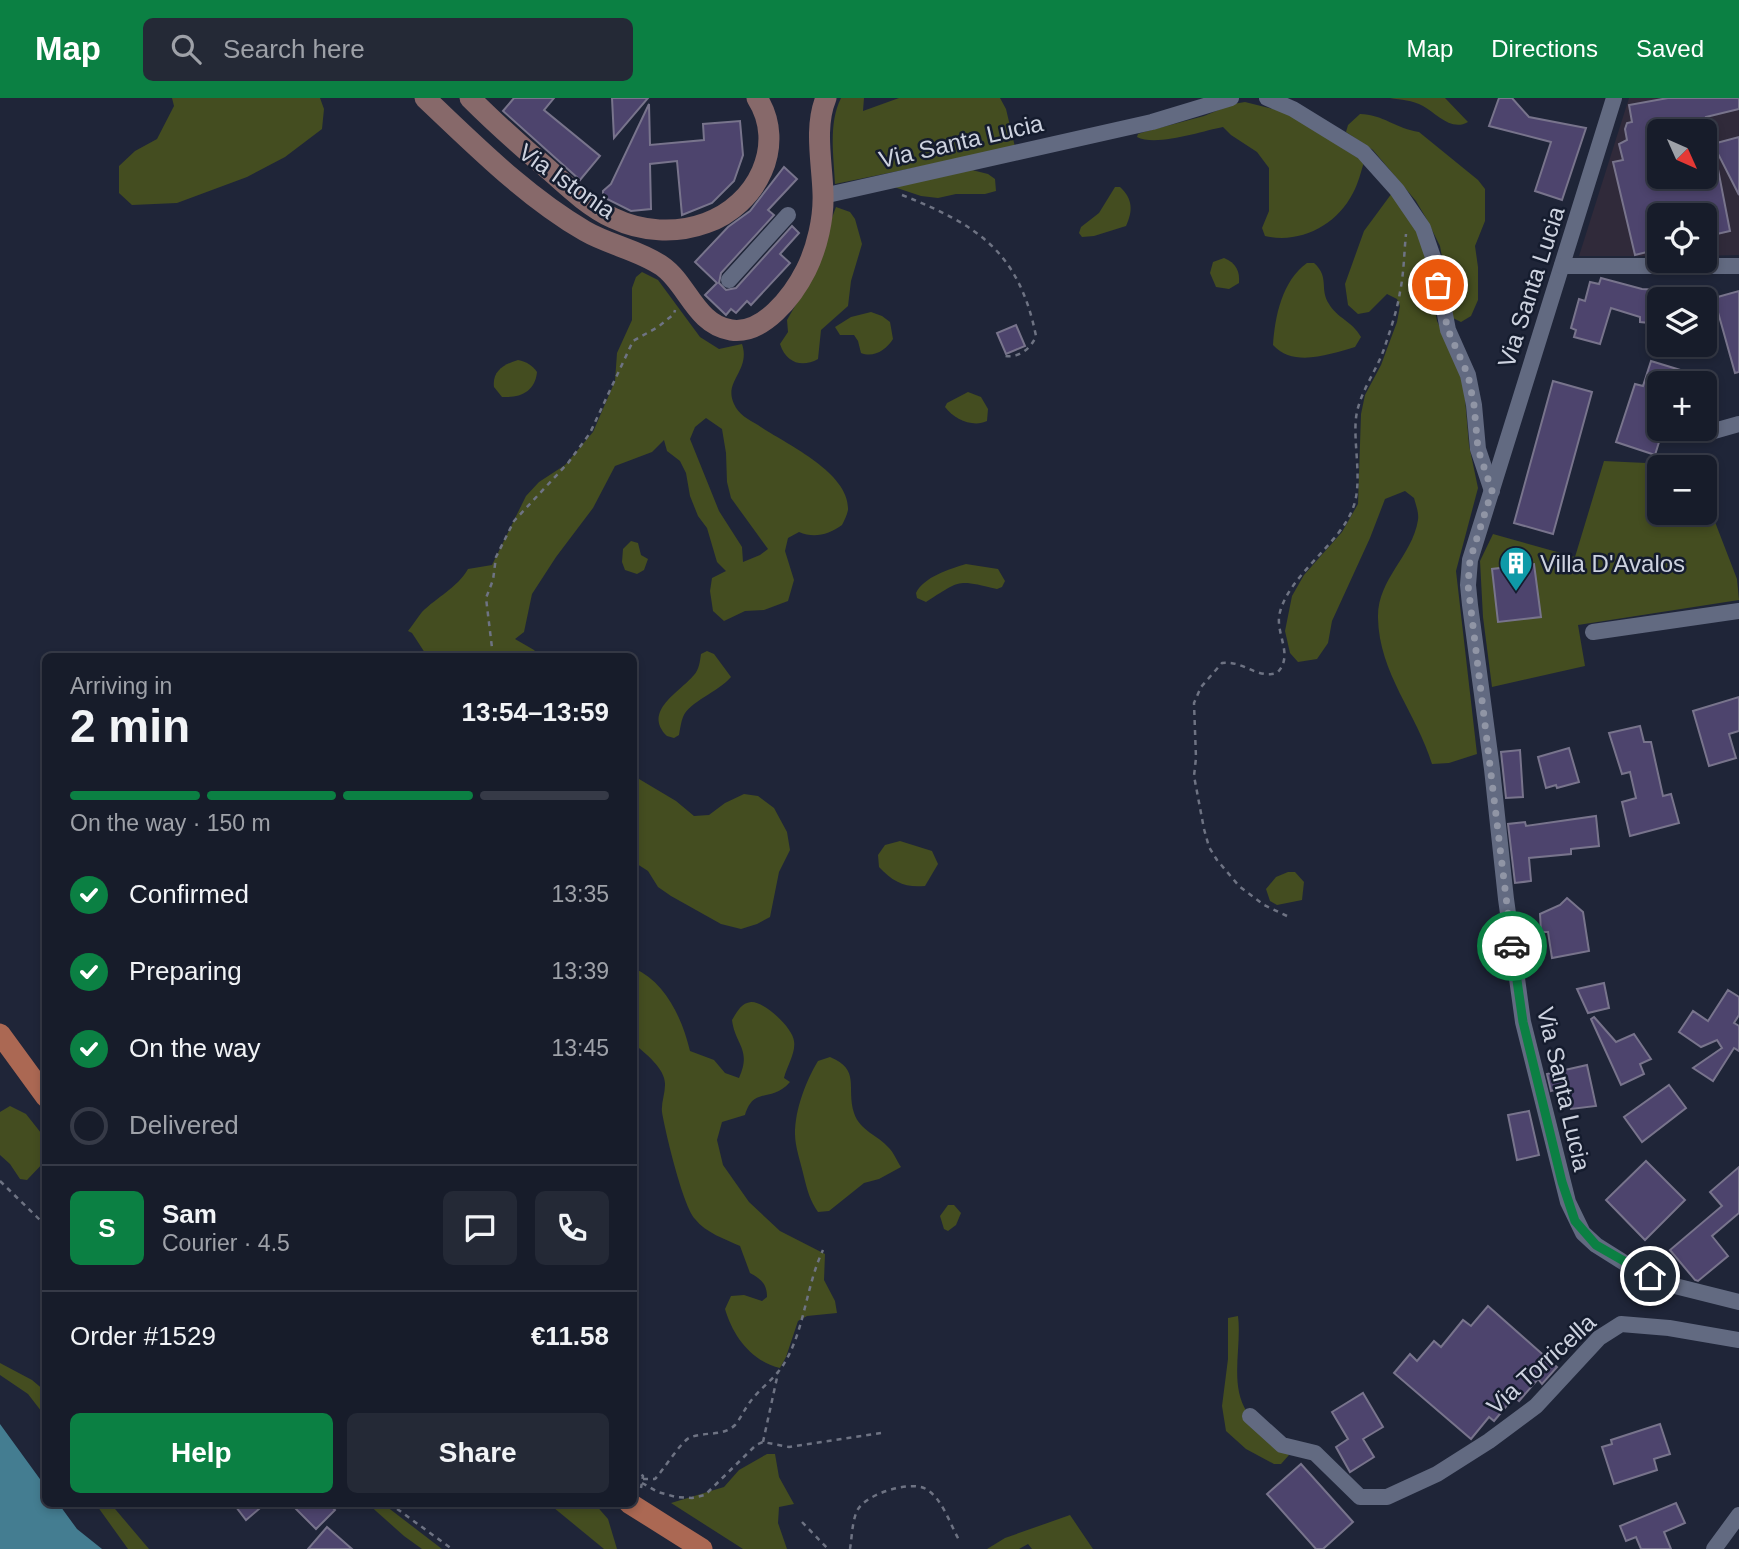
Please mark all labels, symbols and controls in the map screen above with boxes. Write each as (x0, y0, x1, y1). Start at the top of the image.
search box (143, 18, 633, 81)
text: Map (35, 30, 101, 67)
icon: search (167, 30, 205, 68)
text: Search here (223, 34, 365, 64)
text: Map (1407, 35, 1453, 62)
text: Directions (1491, 35, 1598, 62)
text: Saved (1636, 35, 1704, 62)
street label: Via Santa Lucia (876, 109, 1046, 173)
north arrow (1647, 119, 1717, 189)
map controls (1647, 119, 1717, 525)
street label: Via Istonia (514, 138, 621, 224)
street label: Via Santa Lucia (1492, 202, 1570, 371)
button: locate (1647, 203, 1717, 273)
pin (1408, 255, 1468, 315)
icon: bag (1419, 266, 1457, 304)
button: layers (1647, 287, 1717, 357)
button: + (1647, 371, 1717, 441)
button: − (1647, 455, 1717, 525)
building icon: Villa D'Avalos (1497, 544, 1535, 593)
place label: Villa D'Avalos (1540, 550, 1685, 577)
text: Arriving in (70, 673, 172, 699)
text: 13:54–13:59 (462, 697, 609, 727)
text: 2 min (70, 700, 190, 752)
text: On the way · 150 m (70, 810, 271, 836)
icon: check (70, 876, 108, 914)
text: Confirmed (129, 879, 249, 909)
text: 13:35 (551, 881, 609, 907)
courier (1477, 911, 1547, 981)
icon: car (1493, 927, 1531, 965)
icon: check (70, 953, 108, 991)
text: Preparing (129, 956, 242, 986)
text: 13:39 (551, 958, 609, 984)
street label: Via Santa Lucia (1532, 1004, 1596, 1174)
icon: check (70, 1030, 108, 1068)
text: On the way (129, 1033, 261, 1063)
text: 13:45 (551, 1035, 609, 1061)
text: Delivered (129, 1110, 239, 1140)
button: chat (443, 1191, 517, 1265)
button: phone (535, 1191, 609, 1265)
text: Sam (162, 1199, 217, 1229)
text: S (98, 1213, 116, 1243)
text: Courier · 4.5 (162, 1230, 290, 1256)
pin (1620, 1246, 1680, 1306)
icon: home (1631, 1257, 1669, 1295)
street label: Via Torricella (1481, 1308, 1601, 1420)
text: Order #1529 (70, 1321, 216, 1351)
text: €11.58 (531, 1321, 609, 1351)
button: Help (70, 1413, 333, 1493)
button: Share (347, 1413, 609, 1493)

